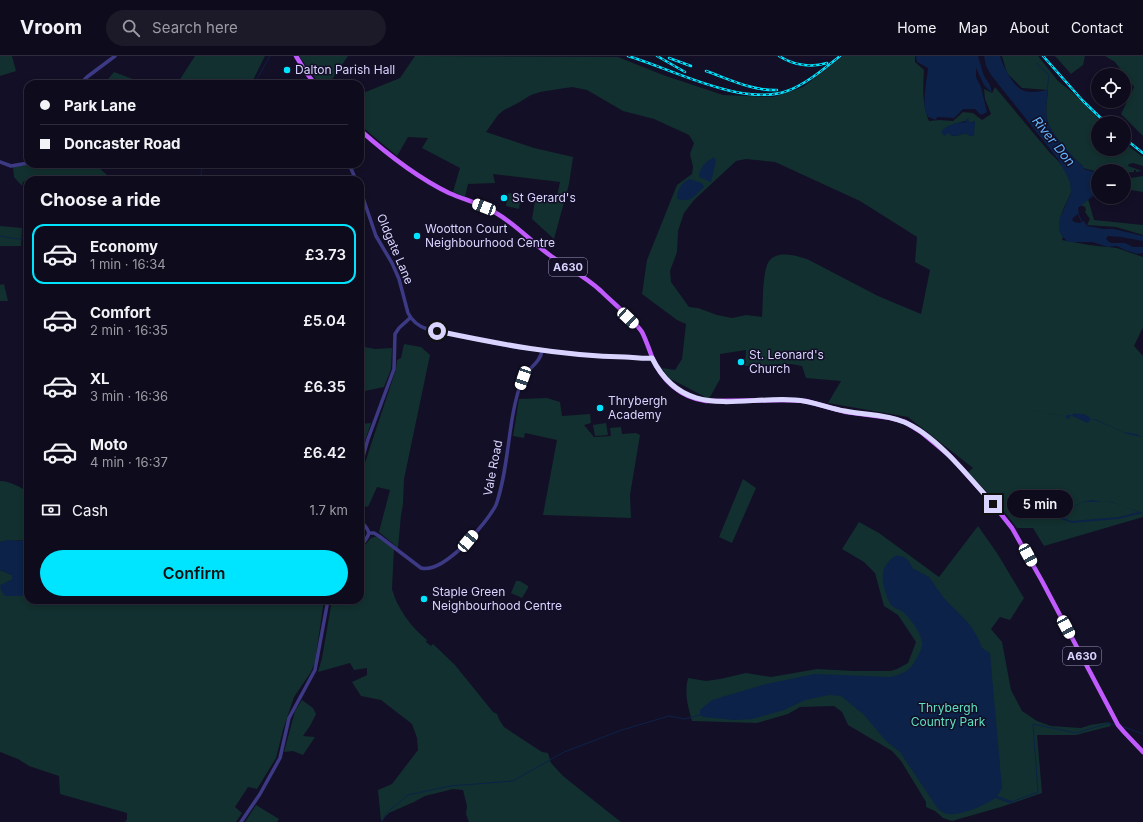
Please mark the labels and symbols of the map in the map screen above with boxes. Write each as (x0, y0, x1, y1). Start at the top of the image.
place label: Dalton Parish Hall (295, 62, 395, 77)
marker: Dalton Parish Hall (282, 65, 292, 75)
water label: River Don (1029, 113, 1079, 169)
place label: St Gerard's (512, 190, 576, 205)
marker: St Gerard's (499, 193, 509, 203)
car (471, 197, 497, 217)
street label: Oldgate Lane (374, 211, 417, 286)
place label: Wootton Court Neighbourhood Centre (425, 221, 555, 250)
marker: Wootton Court Neighbourhood Centre (412, 231, 422, 241)
road number: A630 (549, 258, 587, 276)
car (615, 305, 641, 331)
route start (428, 322, 446, 340)
place label: St. Leonard's Church (749, 347, 824, 376)
marker: St. Leonard's Church (736, 357, 746, 367)
car (513, 365, 533, 391)
place label: Thrybergh Academy (608, 393, 667, 422)
marker: Thrybergh Academy (595, 403, 605, 413)
street label: Vale Road (480, 439, 505, 497)
callout: 5 min (1007, 490, 1073, 518)
route end (984, 495, 1002, 513)
car (456, 528, 480, 554)
car (1017, 542, 1039, 568)
place label: Staple Green Neighbourhood Centre (432, 584, 562, 613)
marker: Staple Green Neighbourhood Centre (419, 594, 429, 604)
car (1055, 614, 1077, 640)
road number: A630 (1063, 647, 1101, 665)
park label: Thrybergh Country Park (911, 700, 986, 729)

